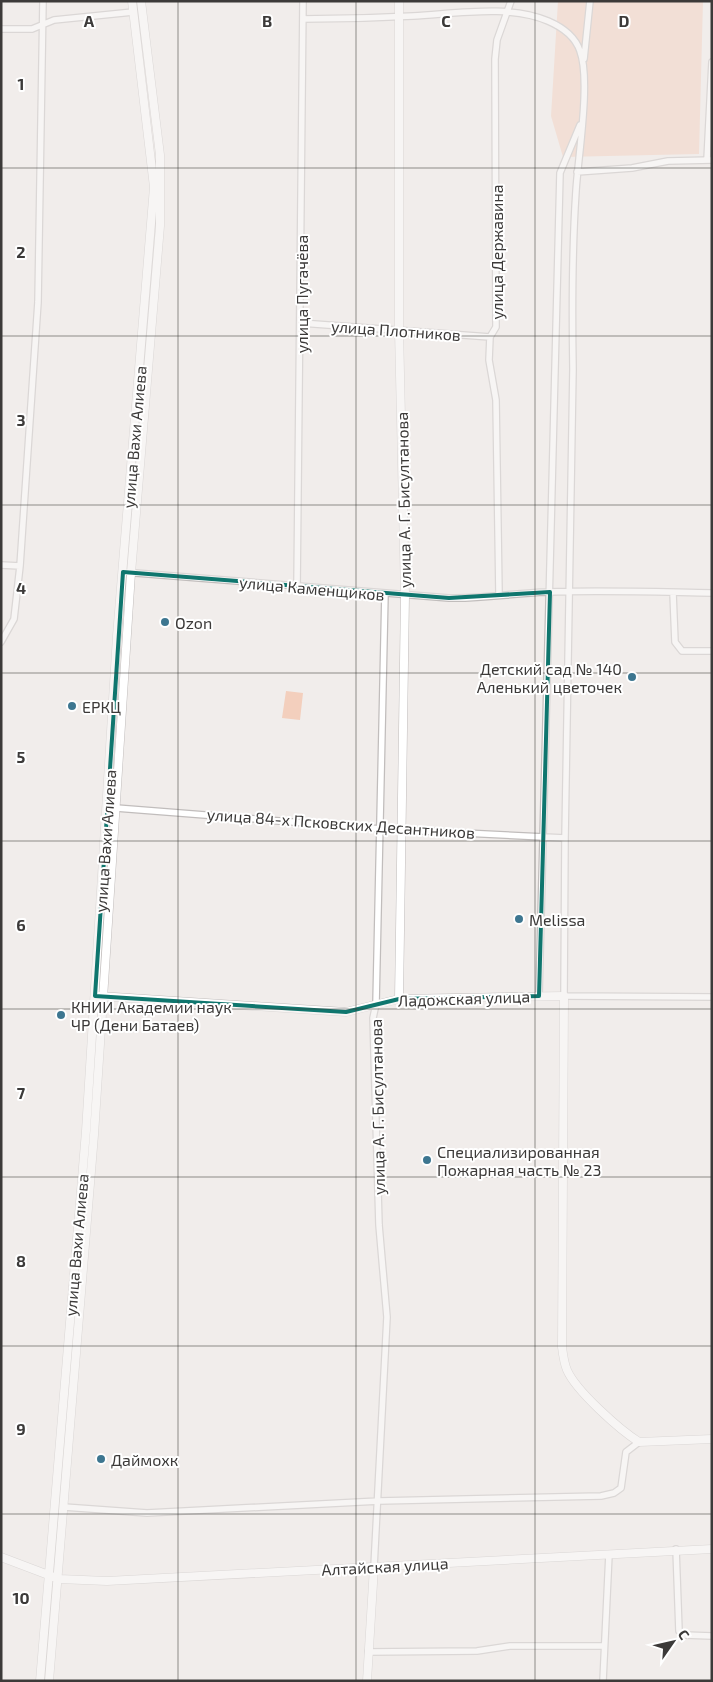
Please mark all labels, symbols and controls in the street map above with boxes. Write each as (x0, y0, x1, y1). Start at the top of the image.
text: A (84, 11, 95, 30)
text: B (262, 11, 272, 30)
text: C (441, 11, 451, 30)
text: D (619, 11, 630, 30)
text: 1 (18, 74, 24, 93)
street label: улица Державина (487, 184, 507, 320)
street label: улица Пугачёва (292, 235, 312, 353)
text: 2 (16, 242, 26, 261)
street label: улица Плотников (330, 316, 462, 345)
street label: улица Вахи Алиева (118, 365, 151, 509)
text: 3 (16, 410, 26, 429)
street label: улица А. Г. Бисултанова (392, 412, 415, 588)
street label: улица Каменщиков (238, 572, 385, 605)
text: 4 (16, 578, 26, 597)
place label: Ozon (175, 613, 212, 632)
marker: Ozon (159, 616, 171, 628)
place label: Детский сад № 140 Аленький цветочек (477, 659, 622, 696)
marker: Детский сад № 140 Аленький цветочек (626, 671, 638, 683)
place label: ЕРКЦ (82, 697, 121, 716)
marker: ЕРКЦ (66, 700, 78, 712)
text: 5 (17, 747, 26, 766)
street label: улица Вахи Алиева (91, 769, 120, 913)
street label: улица 84-х Псковских Десантников (206, 804, 476, 843)
place label: Melissa (529, 910, 585, 929)
marker: Melissa (513, 913, 525, 925)
text: 6 (16, 915, 26, 934)
street label: Ладожская улица (397, 986, 531, 1011)
place label: КНИИ Академии наук ЧР (Дени Батаев) (71, 997, 232, 1034)
marker: КНИИ Академии наук ЧР (Дени Батаев) (55, 1009, 67, 1021)
street label: улица А. Г. Бисултанова (366, 1019, 389, 1195)
text: 7 (17, 1083, 26, 1102)
place label: Специализированная Пожарная часть № 23 (437, 1142, 601, 1179)
marker: Специализированная Пожарная часть № 23 (421, 1154, 433, 1166)
street label: улица Вахи Алиева (60, 1173, 93, 1317)
text: 8 (16, 1251, 26, 1270)
text: 9 (16, 1419, 26, 1438)
place label: Даймохк (111, 1450, 179, 1469)
marker: Даймохк (95, 1453, 107, 1465)
street label: Алтайская улица (321, 1553, 449, 1580)
text: 10 (12, 1588, 30, 1607)
north arrow (648, 1617, 698, 1667)
text: С (675, 1626, 694, 1643)

